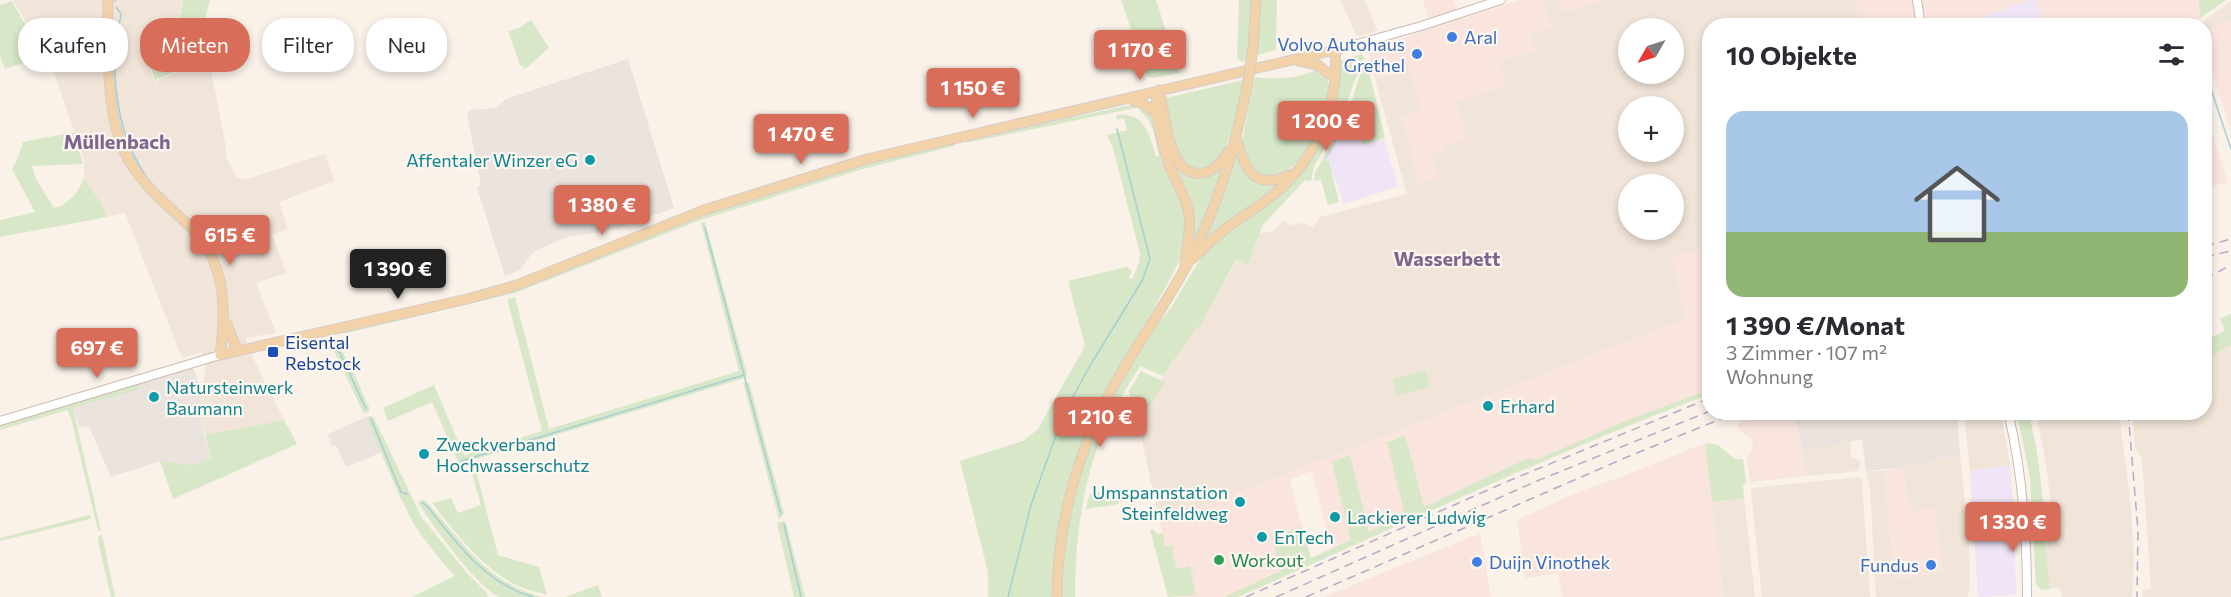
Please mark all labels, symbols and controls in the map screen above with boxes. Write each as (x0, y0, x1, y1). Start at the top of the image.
chip: Kaufen (18, 18, 128, 72)
chip: Mieten (140, 18, 250, 72)
chip: Filter (262, 18, 354, 72)
chip: Neu (366, 18, 447, 72)
north arrow (1618, 18, 1684, 84)
map controls (1618, 18, 1684, 240)
place label: Aral (1464, 26, 1497, 48)
pin: 1 170 € (1085, 30, 1195, 81)
marker: Aral (1445, 30, 1459, 44)
place label: Volvo Autohaus Grethel (1277, 33, 1405, 76)
text: 1 170 € (1108, 37, 1172, 61)
icon: filters (2155, 38, 2188, 71)
text: 10 Objekte (1726, 39, 1857, 70)
marker: Volvo Autohaus Grethel (1410, 47, 1424, 61)
pin: 1 150 € (918, 68, 1028, 119)
text: 1 150 € (941, 75, 1005, 99)
button: + (1618, 96, 1684, 162)
pin: 1 200 € (1271, 101, 1381, 152)
text: 1 200 € (1292, 108, 1360, 132)
pin: 1 470 € (746, 114, 856, 165)
text: 1 470 € (768, 121, 834, 145)
district label: Müllenbach (63, 129, 171, 153)
place label: Affentaler Winzer eG (406, 149, 578, 171)
icon: home (1903, 150, 2011, 258)
marker: Affentaler Winzer eG (583, 153, 597, 167)
button: − (1618, 174, 1684, 240)
pin: 1 380 € (547, 185, 657, 236)
text: 1 380 € (568, 192, 636, 216)
pin: 615 € (188, 215, 272, 266)
text: 615 € (205, 222, 255, 246)
district label: Wasserbett (1394, 246, 1500, 270)
pin: 1 390 € (343, 249, 453, 300)
text: 1 390 € (364, 256, 432, 280)
text: 1 390 €/Monat (1726, 309, 1905, 340)
pin: 697 € (55, 328, 139, 379)
place label: Eisental Rebstock (285, 331, 361, 374)
text: 697 € (70, 335, 124, 359)
text: 3 Zimmer · 107 m² (1726, 340, 1887, 364)
marker: Eisental Rebstock (266, 345, 280, 359)
text: Wohnung (1726, 364, 1813, 388)
place label: Natursteinwerk Baumann (166, 376, 294, 419)
marker: Natursteinwerk Baumann (147, 390, 161, 404)
place label: Erhard (1500, 395, 1555, 417)
pin: 1 210 € (1045, 397, 1155, 448)
marker: Erhard (1481, 399, 1495, 413)
text: 1 210 € (1068, 404, 1132, 428)
place label: Zweckverband Hochwasserschutz (436, 433, 589, 476)
marker: Zweckverband Hochwasserschutz (417, 447, 431, 461)
place label: Umspannstation Steinfeldweg (1092, 481, 1228, 524)
marker: Umspannstation Steinfeldweg (1233, 495, 1247, 509)
pin: 1 330 € (1958, 502, 2068, 553)
place label: Lackierer Ludwig (1347, 506, 1486, 528)
text: 1 330 € (1979, 509, 2047, 533)
marker: Lackierer Ludwig (1328, 510, 1342, 524)
place label: EnTech (1274, 526, 1334, 548)
marker: EnTech (1255, 530, 1269, 544)
place label: Workout (1231, 549, 1304, 571)
place label: Duijn Vinothek (1489, 551, 1610, 573)
marker: Workout (1212, 553, 1226, 567)
place label: Fundus (1860, 554, 1919, 576)
marker: Duijn Vinothek (1470, 555, 1484, 569)
marker: Fundus (1924, 558, 1938, 572)

